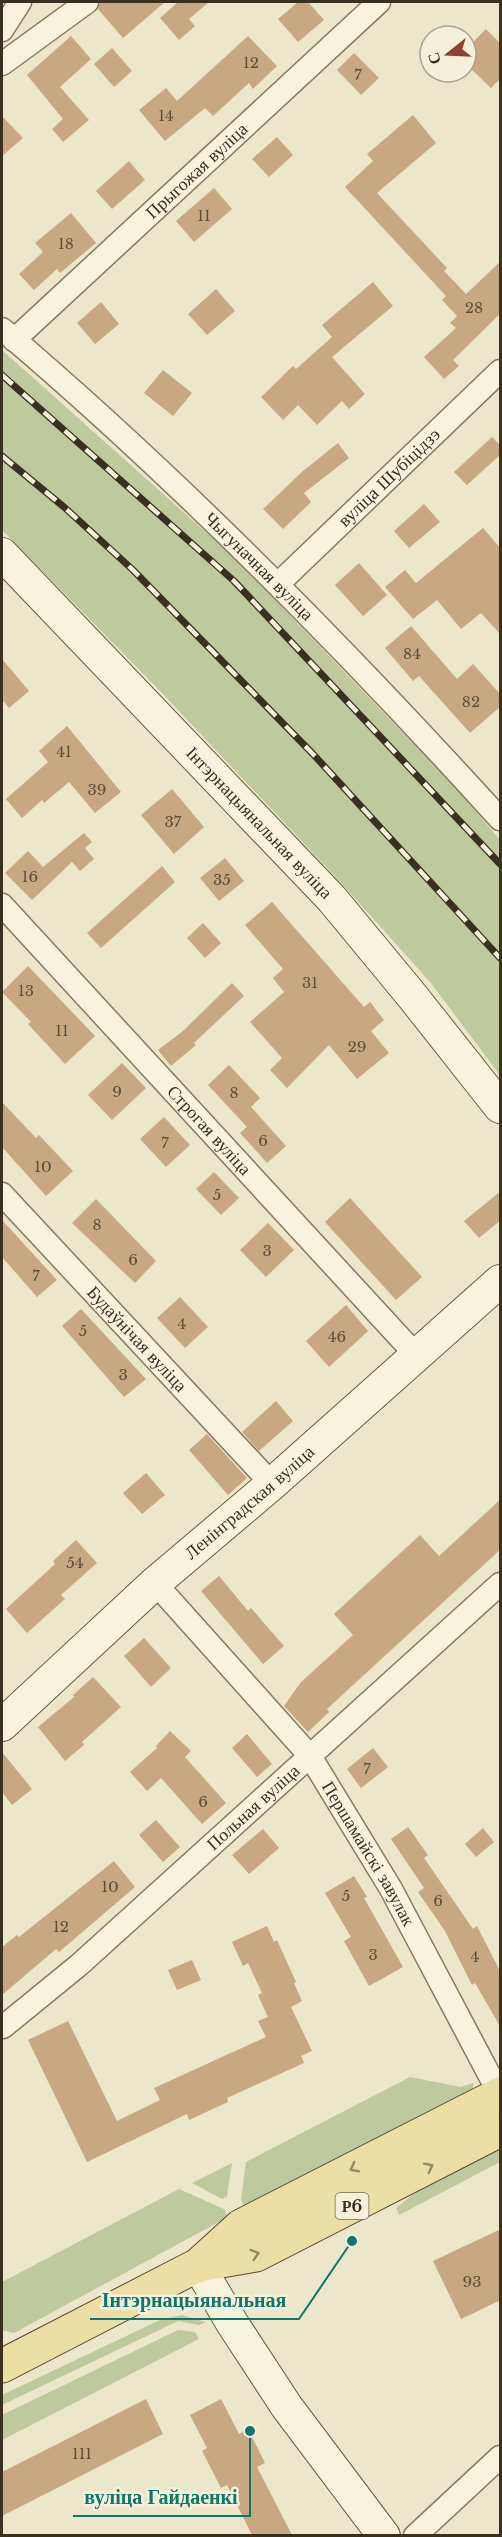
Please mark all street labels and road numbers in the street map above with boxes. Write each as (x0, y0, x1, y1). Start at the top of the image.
street label: Прыгожая вуліца (141, 118, 252, 223)
street label: вуліца Шубіцідзэ (334, 423, 445, 531)
street label: Чыгуначная вуліца (200, 508, 318, 625)
street label: Інтэрнацыянальная вуліца (181, 742, 337, 903)
street label: Строгая вуліца (162, 1081, 256, 1180)
street label: Будаўнічая вуліца (82, 1281, 192, 1396)
street label: Ленінградская вуліца (180, 1441, 319, 1564)
street label: Польная вуліца (202, 1760, 304, 1855)
street label: Першамайскі завулак (317, 1777, 420, 1930)
road number: Р6 (336, 2193, 368, 2219)

